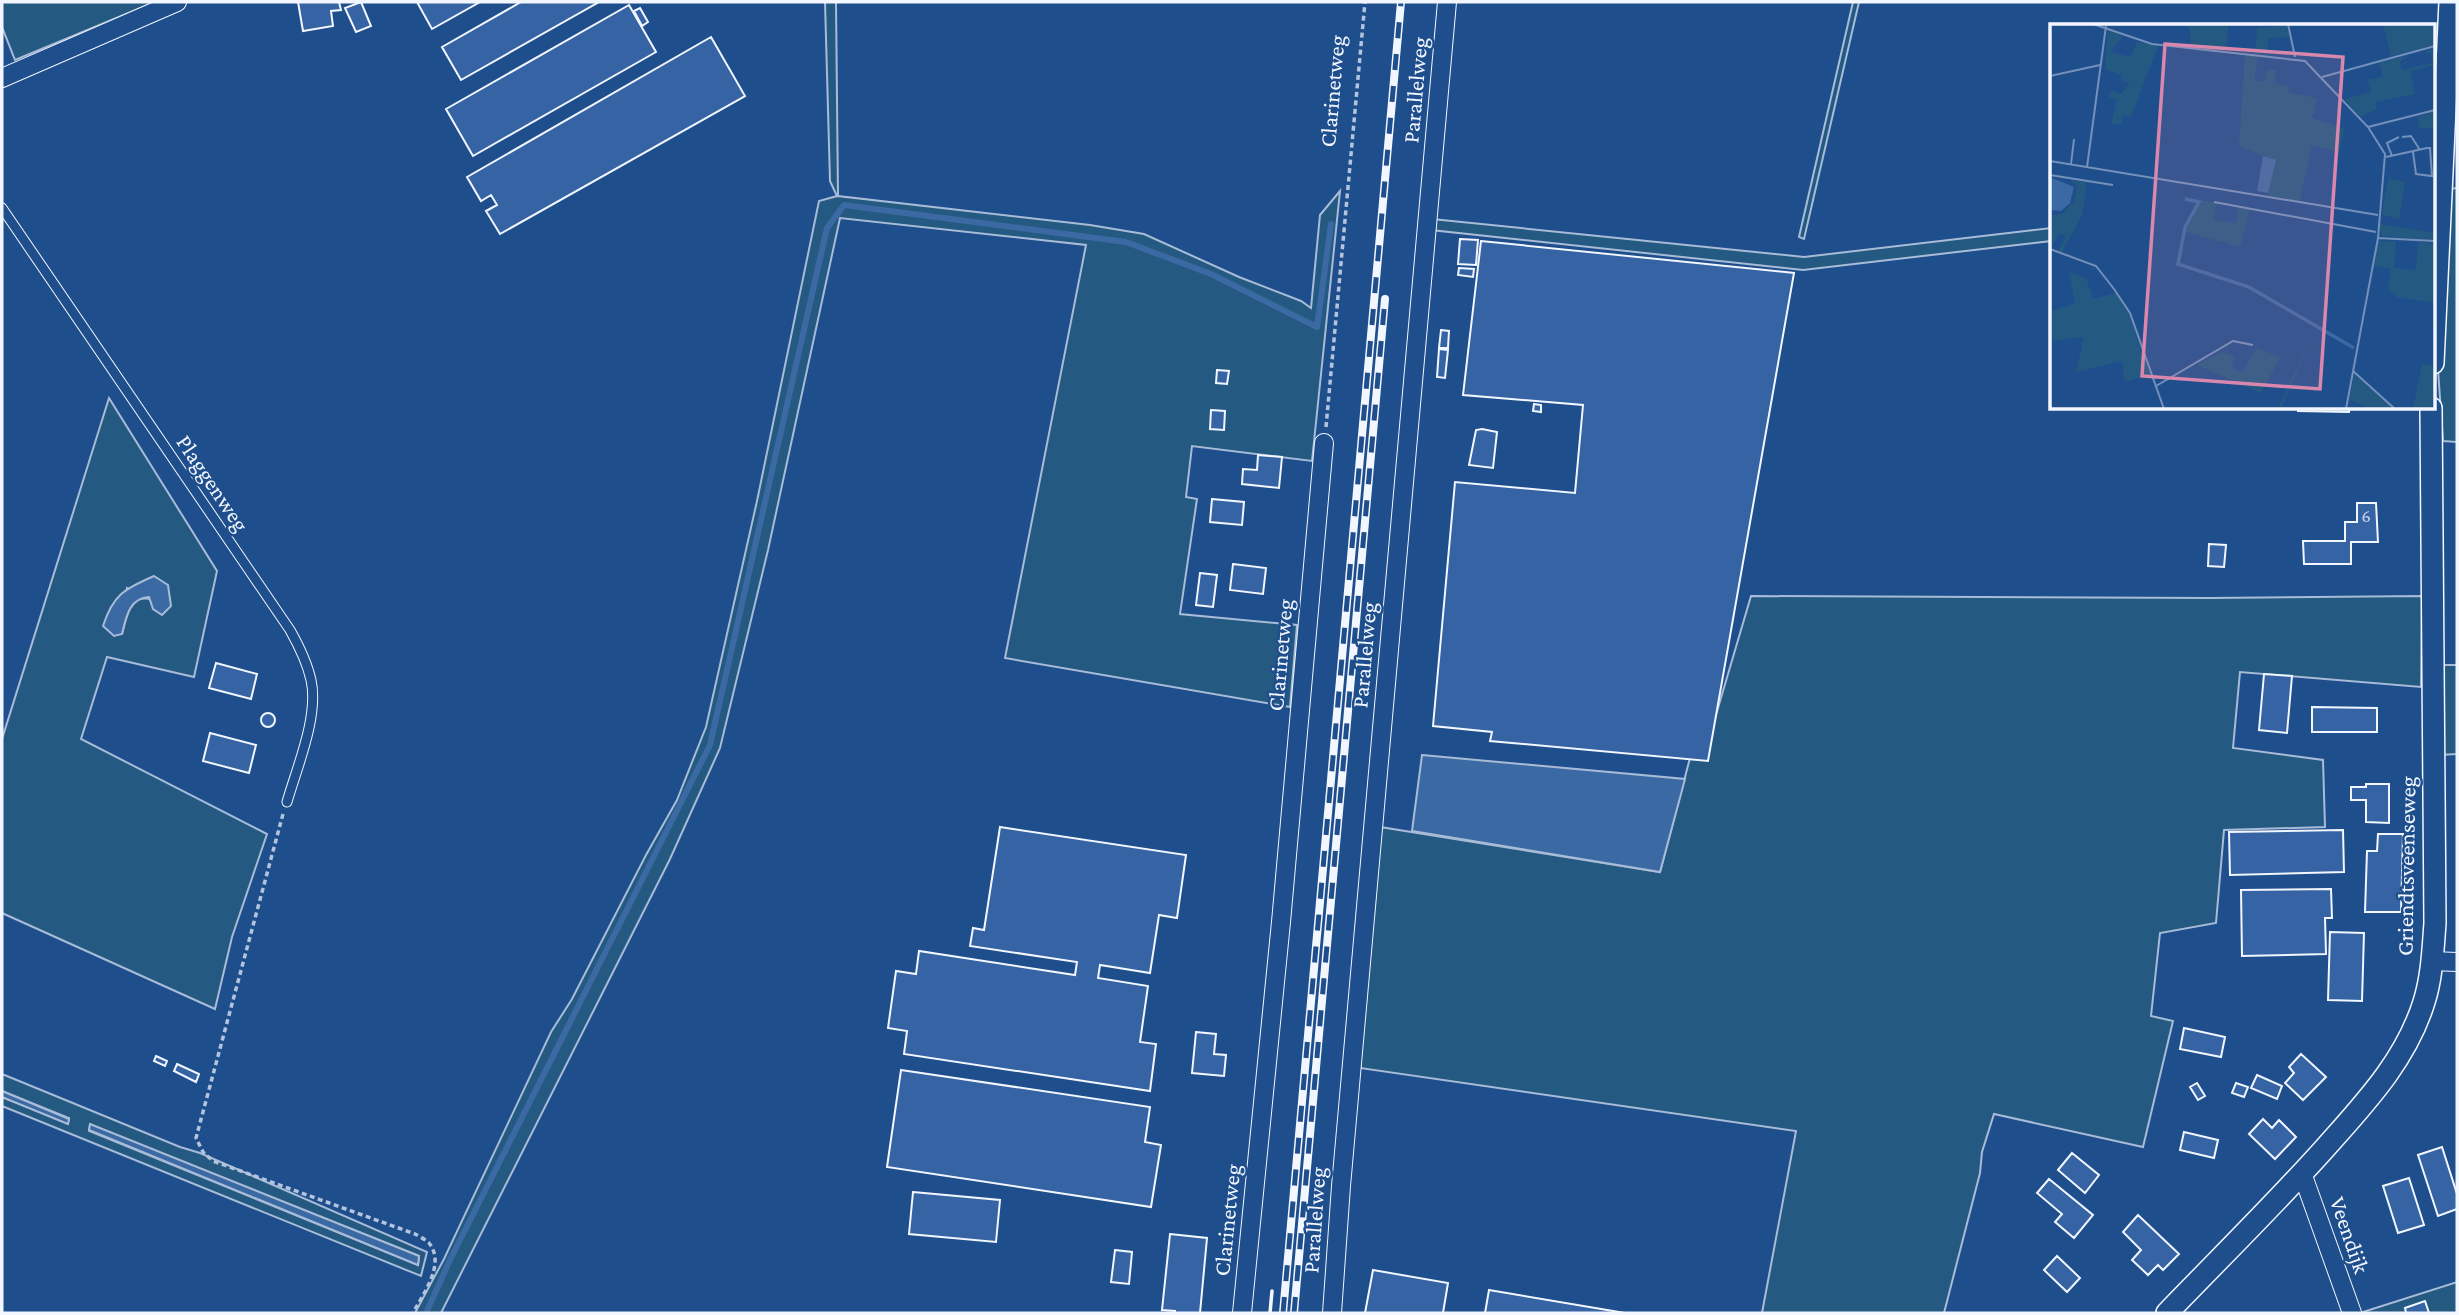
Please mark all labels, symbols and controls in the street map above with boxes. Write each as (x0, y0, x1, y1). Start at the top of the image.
inset map (2050, 24, 2434, 410)
street label: Clarinetweg (1314, 34, 1350, 148)
street label: Parallelweg (1397, 36, 1433, 144)
street label: Plaggenweg (171, 430, 255, 536)
house number: 6 (2361, 505, 2371, 526)
street label: Clarinetweg (1262, 598, 1298, 712)
street label: Parallelweg (1346, 601, 1382, 709)
street label: Griendtsveenseweg (2391, 776, 2421, 956)
street label: Clarinetweg (1208, 1163, 1246, 1277)
street label: Parallelweg (1297, 1166, 1331, 1274)
street label: Veendijk (2325, 1193, 2375, 1277)

